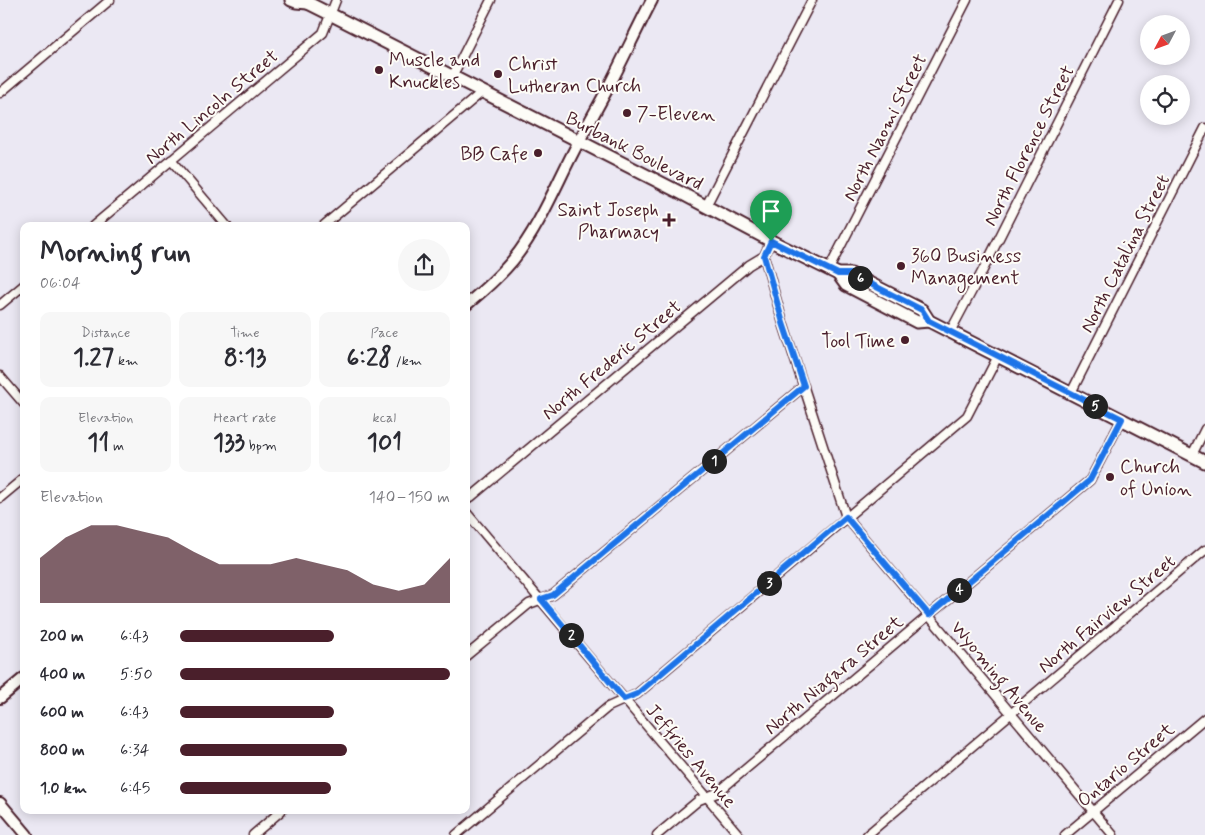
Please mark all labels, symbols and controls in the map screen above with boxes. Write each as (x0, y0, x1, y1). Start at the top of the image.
north arrow (1140, 15, 1190, 65)
map controls (1140, 15, 1190, 125)
street label: North Lincoln Street (140, 44, 284, 170)
place label: Muscle and Knuckles (389, 48, 480, 95)
street label: North Naomi Street (837, 50, 933, 206)
place label: Christ Lutheran Church (508, 52, 641, 99)
street label: North Florence Street (978, 61, 1081, 230)
marker: Muscle and Knuckles (373, 64, 385, 76)
marker: Christ Lutheran Church (492, 68, 504, 80)
button: locate (1140, 75, 1190, 125)
place label: 7-Eleven (637, 102, 715, 127)
street label: Burbank Boulevard (561, 106, 707, 197)
marker: 7-Eleven (621, 107, 633, 119)
place label: BB Cafe (461, 142, 528, 167)
marker: BB Cafe (532, 147, 544, 159)
street label: North Catalina Street (1075, 170, 1176, 337)
pin (750, 190, 792, 241)
icon: arrive (757, 197, 785, 225)
place label: Saint Joseph Pharmacy (557, 198, 659, 245)
marker: Saint Joseph Pharmacy (663, 214, 675, 226)
text: Morning run (40, 235, 191, 272)
button: share (398, 239, 450, 291)
place label: 360 Business Management (911, 244, 1021, 293)
marker: 360 Business Management (895, 260, 907, 272)
pin: 6 (848, 266, 872, 290)
text: 6 (857, 269, 864, 287)
text: 06:04 (40, 273, 81, 294)
street label: North Frederic Street (537, 294, 687, 426)
text: Distance (81, 324, 130, 342)
text: Time (230, 324, 260, 342)
text: Pace (370, 324, 398, 342)
place label: Tool Time (821, 329, 895, 354)
marker: Tool Time (899, 334, 911, 346)
text: 1.27 (73, 342, 114, 375)
text: 8:13 (224, 342, 266, 375)
text: 6:28 (346, 342, 392, 375)
text: km (114, 352, 138, 370)
text: /km (392, 352, 422, 370)
pin: 5 (1082, 394, 1108, 418)
text: 5 (1091, 397, 1100, 415)
text: Elevation (78, 409, 133, 427)
text: Heart rate (214, 409, 276, 427)
text: kcal (373, 409, 396, 427)
text: 11 (87, 427, 109, 460)
text: 133 (213, 427, 245, 460)
text: 101 (367, 427, 402, 460)
text: m (109, 437, 124, 455)
text: bpm (245, 437, 277, 455)
pin: 1 (702, 448, 726, 474)
text: 1 (711, 452, 718, 470)
place label: Church of Union (1120, 455, 1192, 502)
marker: Church of Union (1104, 471, 1116, 483)
text: Elevation (40, 487, 103, 508)
text: 140–150 m (369, 487, 450, 508)
street label: North Fairview Street (1033, 549, 1181, 679)
pin: 3 (756, 570, 782, 596)
text: 3 (766, 574, 773, 592)
pin: 4 (946, 578, 972, 602)
text: 4 (955, 581, 964, 599)
street label: North Niagara Street (759, 610, 911, 743)
street label: Wyoming Avenue (942, 616, 1053, 740)
pin: 2 (558, 622, 584, 648)
text: 200 m (40, 626, 84, 647)
text: 6:43 (120, 626, 149, 647)
text: 2 (568, 626, 575, 644)
text: 400 m (40, 664, 85, 685)
text: 5:50 (120, 664, 153, 685)
street label: Jeffries Avenue (640, 699, 742, 813)
text: 600 m (40, 702, 84, 723)
text: 6:43 (120, 702, 149, 723)
street label: Ontario Street (1072, 717, 1180, 813)
text: 800 m (40, 740, 85, 761)
text: 6:34 (120, 740, 149, 761)
text: 1.0 km (40, 778, 87, 799)
text: 6:45 (120, 778, 150, 799)

